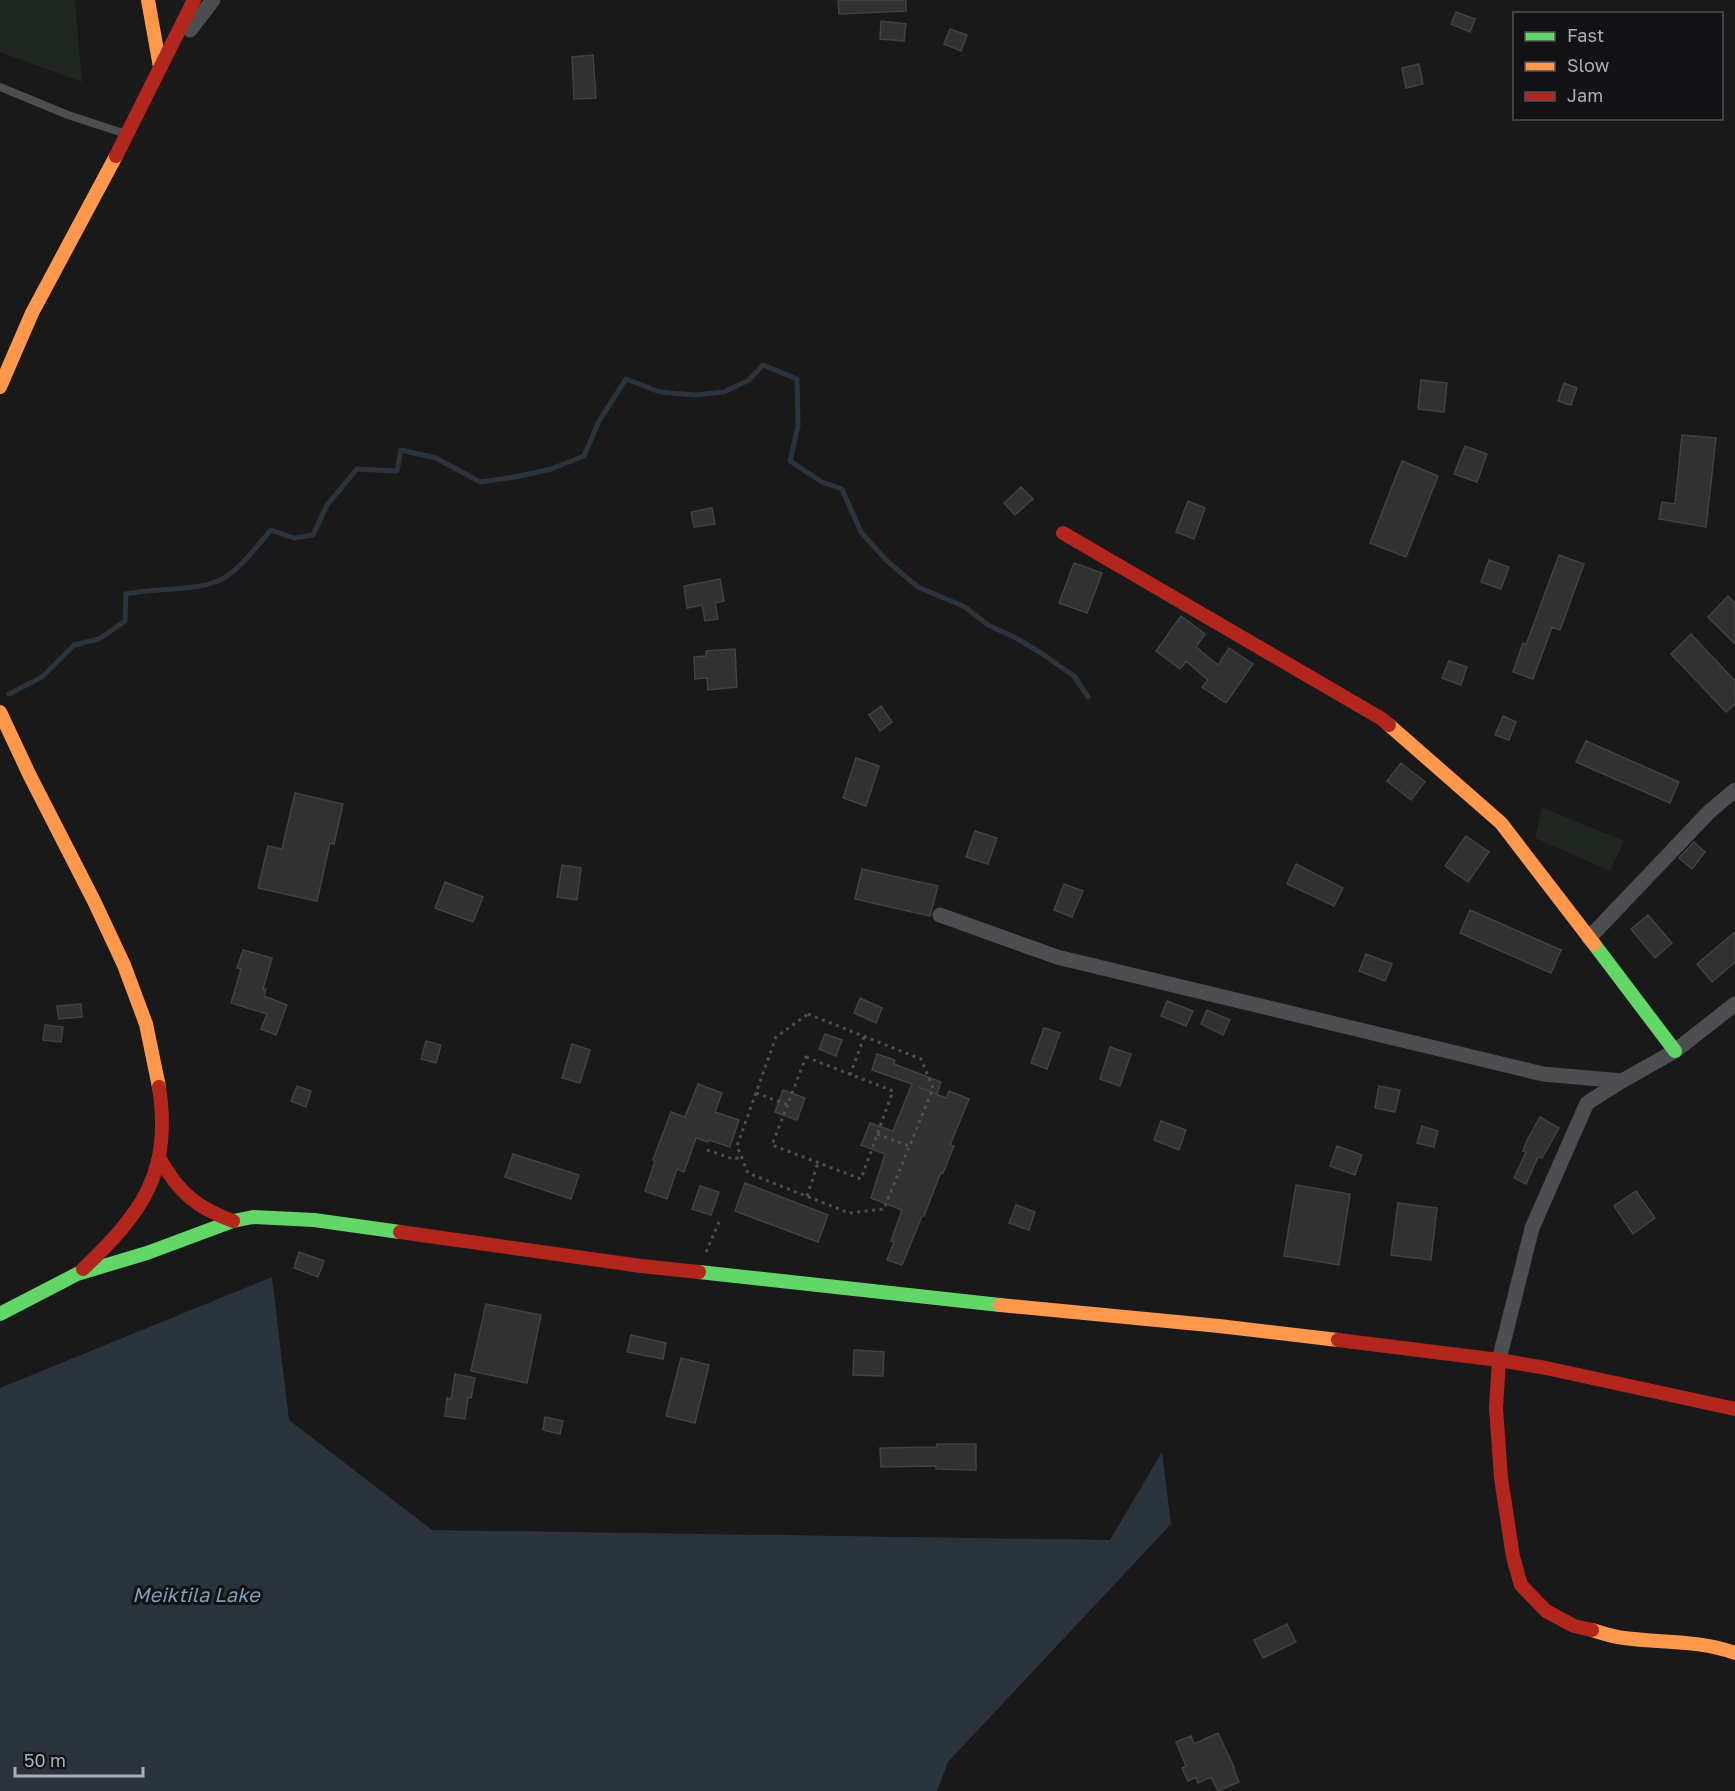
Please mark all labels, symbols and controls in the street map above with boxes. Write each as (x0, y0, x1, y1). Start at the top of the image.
legend (1513, 12, 1723, 120)
text: Fast (1567, 24, 1604, 46)
text: Slow (1567, 54, 1610, 76)
text: Jam (1567, 84, 1603, 106)
water label: Meiktila Lake (132, 1582, 261, 1606)
scale bar (15, 1740, 142, 1778)
text: 50 m (24, 1749, 66, 1771)

